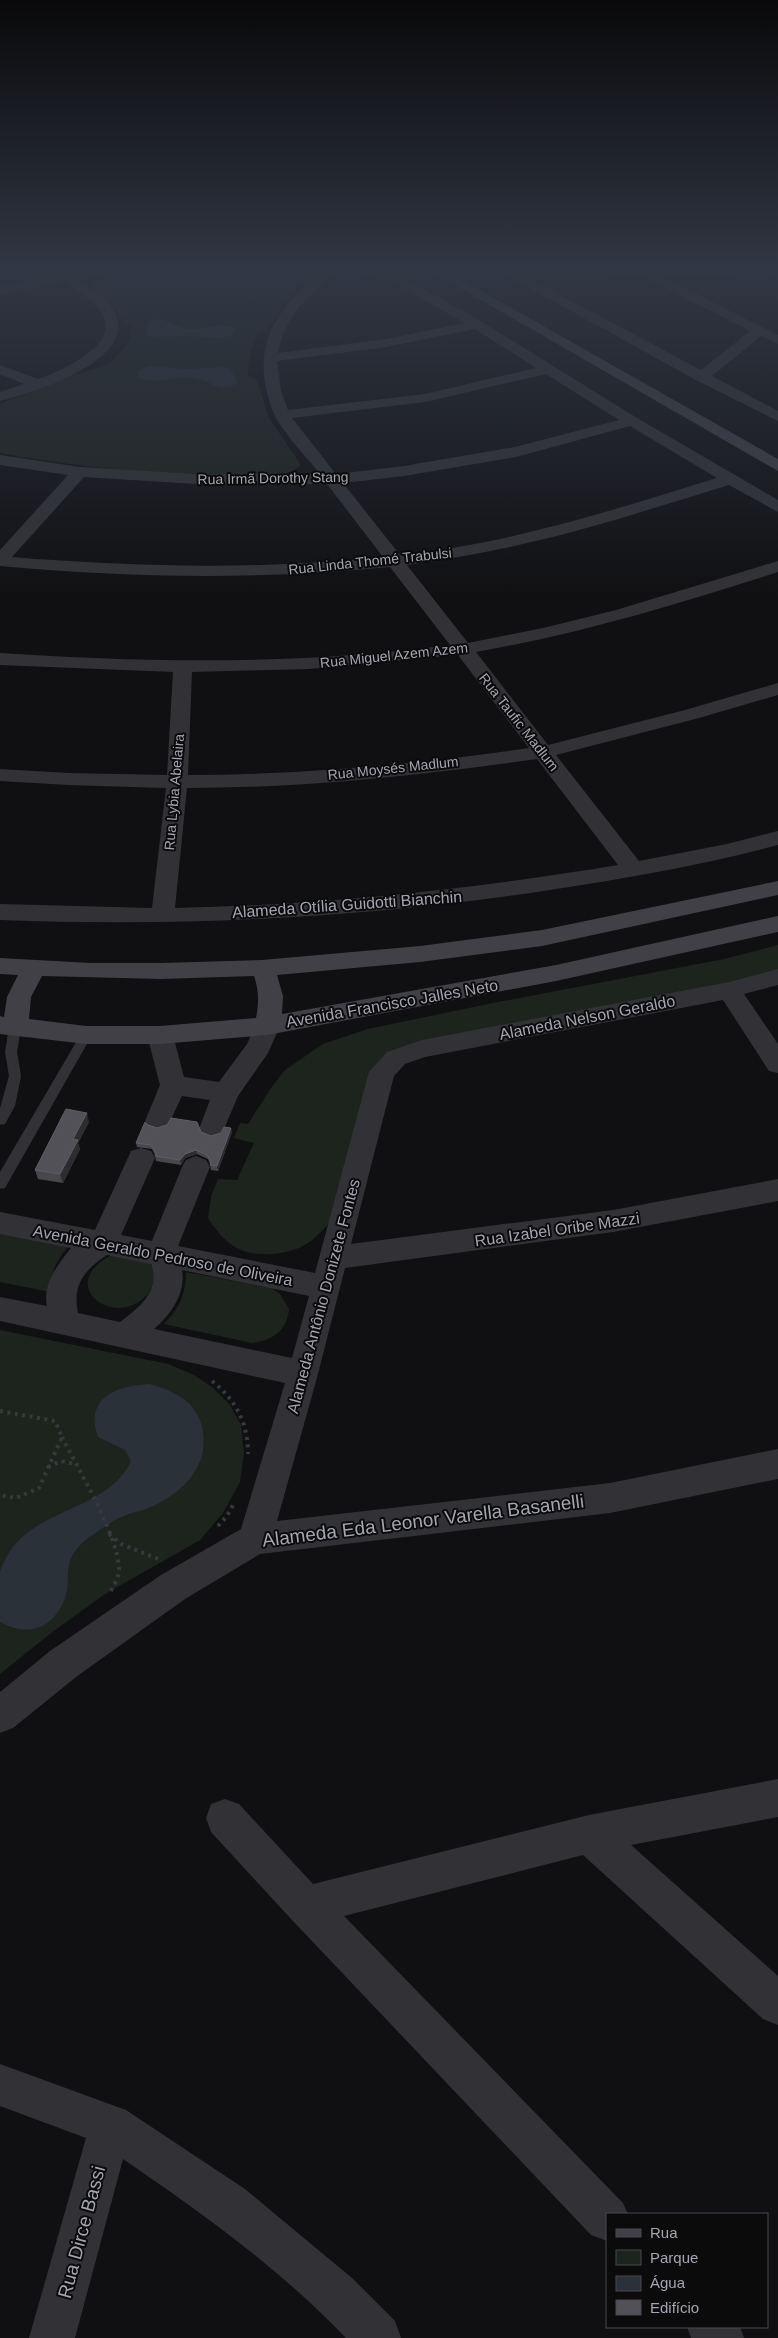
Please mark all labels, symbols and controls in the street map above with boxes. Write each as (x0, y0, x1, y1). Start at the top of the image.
street label: Rua Irmã Dorothy Stang (197, 469, 349, 487)
street label: Rua Linda Thomé Trabulsi (288, 544, 452, 578)
street label: Rua Miguel Azem Azem (319, 639, 469, 671)
street label: Rua Taufic Madlum (476, 670, 562, 774)
street label: Rua Lybia Abelaira (161, 733, 187, 851)
street label: Rua Moysés Madlum (327, 753, 459, 783)
street label: Alameda Otília Guidotti Bianchin (232, 888, 463, 921)
street label: Avenida Francisco Jalles Neto (285, 976, 499, 1031)
street label: Alameda Nelson Geraldo (498, 992, 677, 1043)
street label: Alameda Antônio Donizete Fontes (284, 1177, 363, 1415)
street label: Rua Izabel Oribe Mazzi (474, 1210, 641, 1249)
street label: Avenida Geraldo Pedroso de Oliveira (32, 1222, 294, 1289)
street label: Alameda Eda Leonor Varella Basanelli (261, 1490, 585, 1551)
street label: Rua Dirce Bassi (54, 2164, 109, 2301)
legend (606, 2213, 768, 2328)
text: Rua (650, 2224, 678, 2241)
text: Parque (650, 2249, 698, 2266)
text: Água (650, 2274, 686, 2291)
text: Edifício (650, 2299, 699, 2316)

